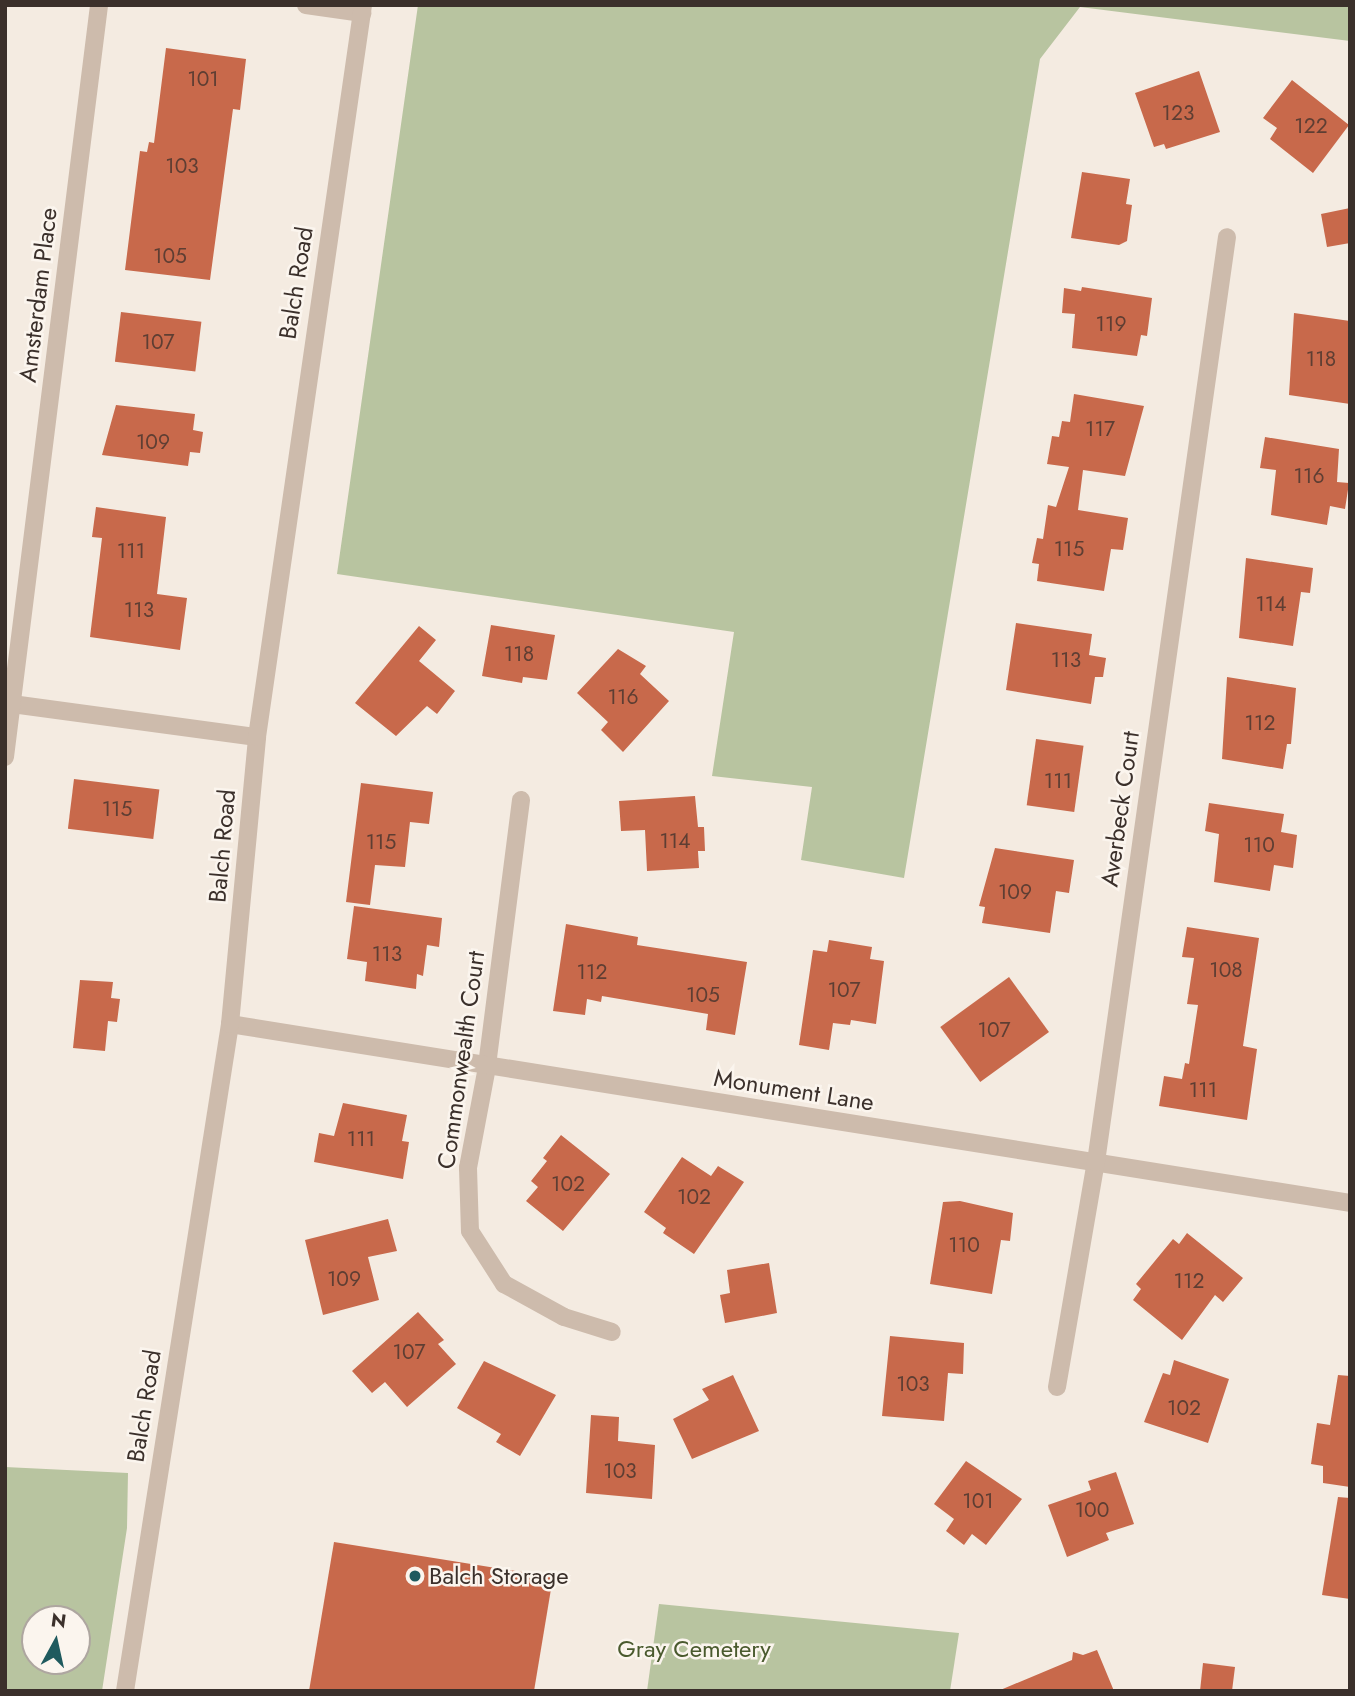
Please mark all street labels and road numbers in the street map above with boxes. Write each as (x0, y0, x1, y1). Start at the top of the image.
street label: Amsterdam Place (13, 206, 63, 384)
street label: Balch Road (273, 225, 319, 341)
street label: Averbeck Court (1095, 729, 1145, 889)
street label: Balch Road (203, 788, 241, 904)
street label: Commonwealth Court (431, 949, 491, 1171)
street label: Monument Lane (712, 1063, 876, 1117)
street label: Balch Road (121, 1348, 167, 1464)

